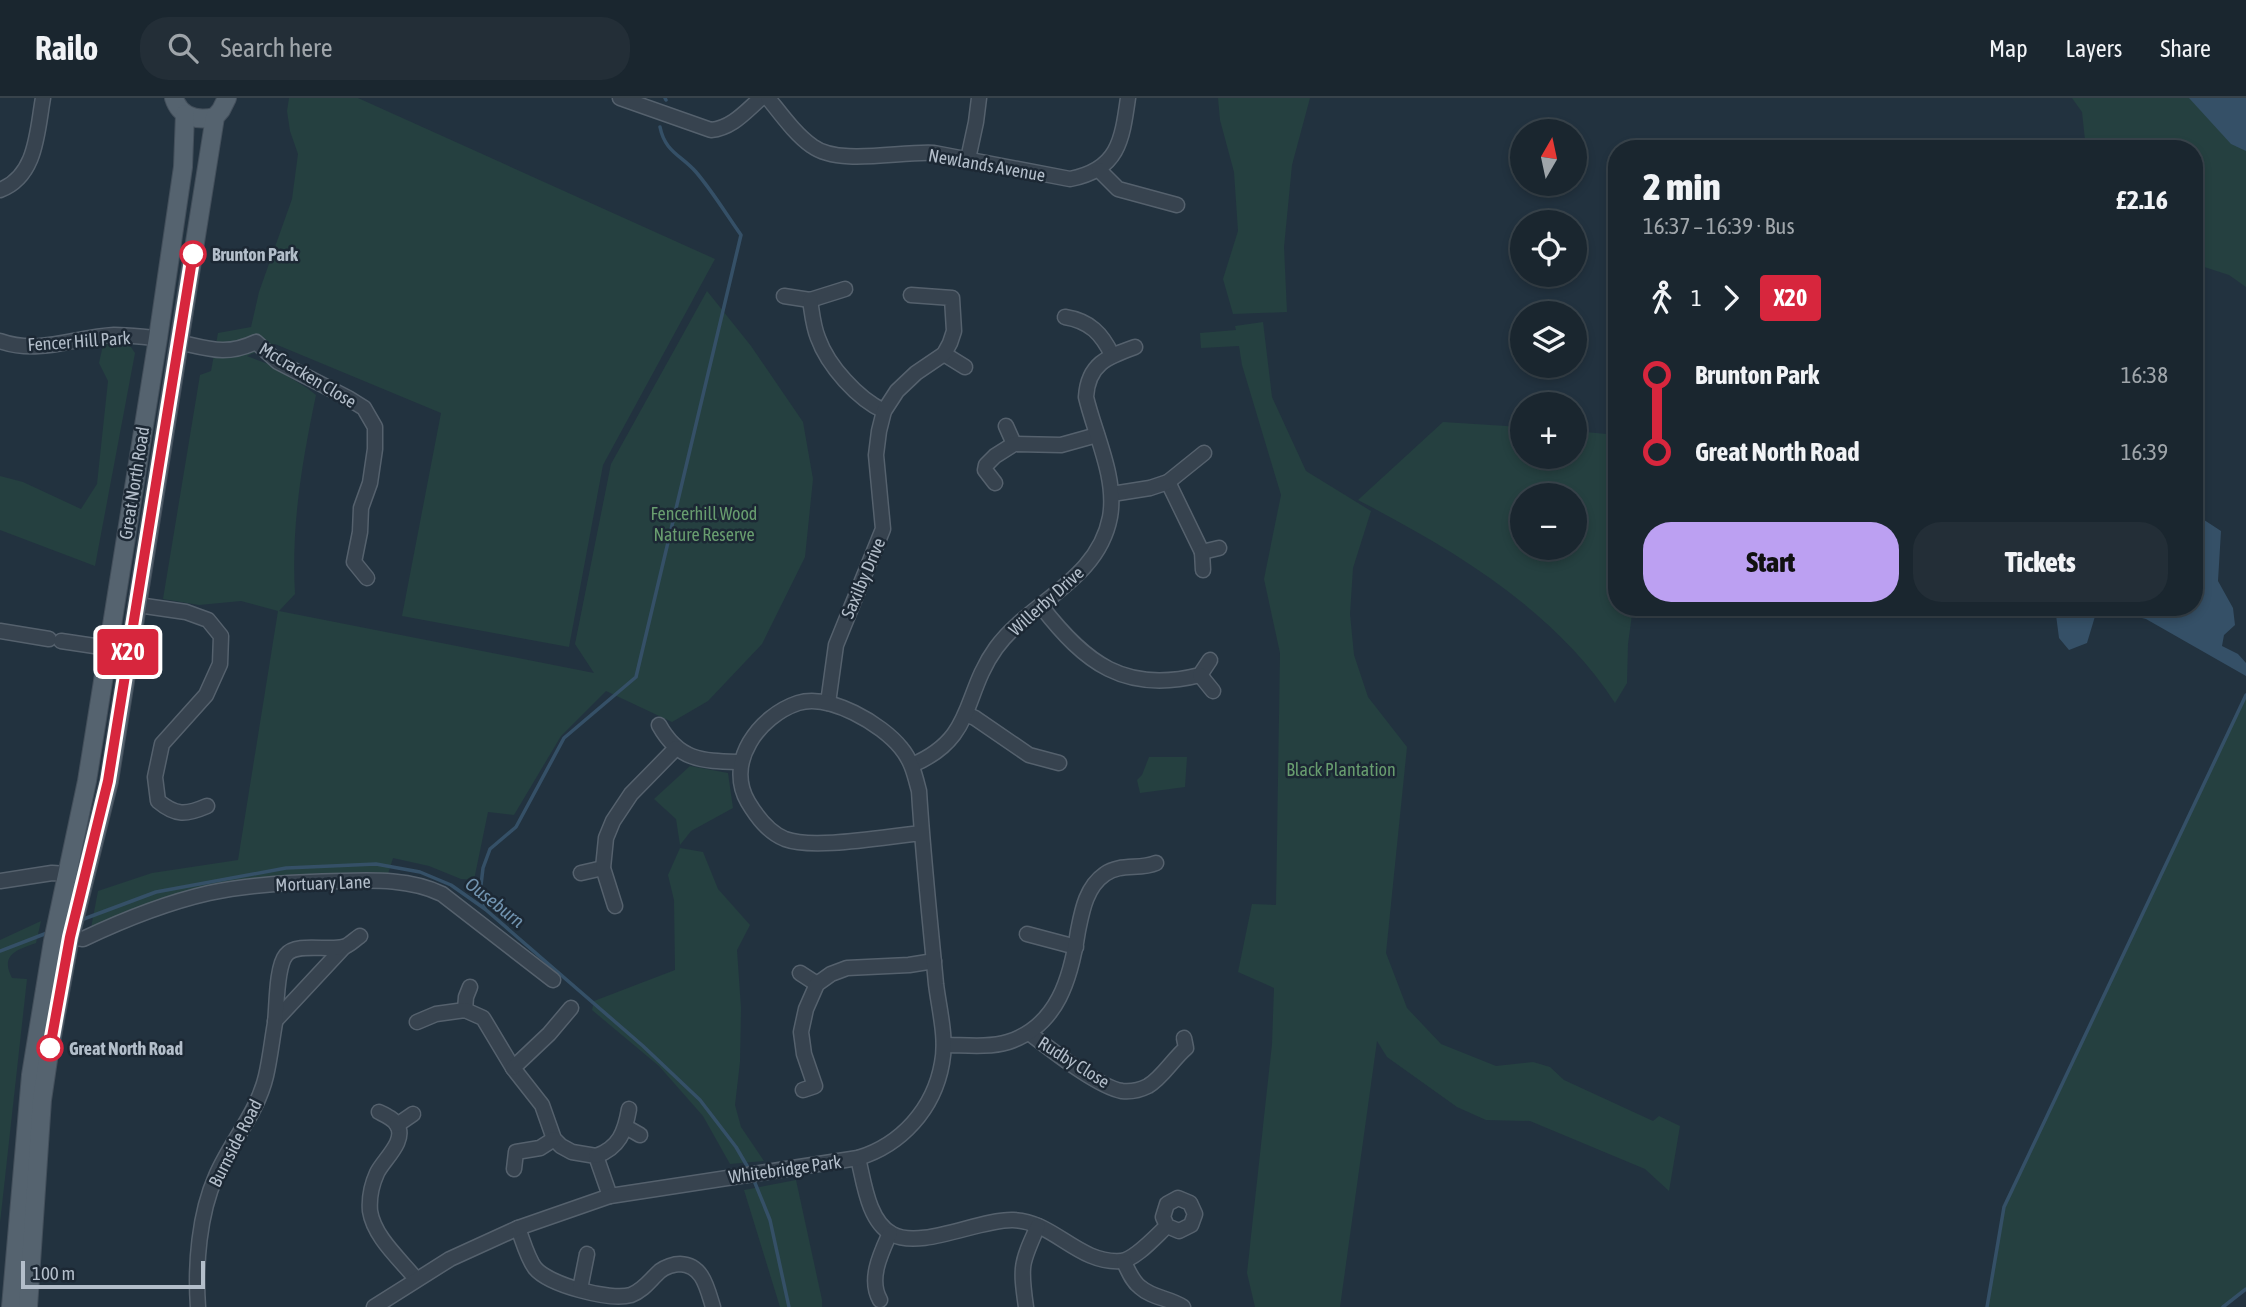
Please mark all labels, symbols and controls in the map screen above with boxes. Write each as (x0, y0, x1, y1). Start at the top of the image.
search box (140, 17, 630, 80)
text: Railo (35, 29, 98, 67)
icon: search (164, 29, 202, 67)
text: Search here (220, 33, 333, 63)
text: Map (1989, 35, 2028, 62)
text: Layers (2066, 35, 2122, 62)
text: Share (2160, 35, 2211, 62)
north arrow (1510, 119, 1587, 196)
map controls (1510, 119, 1587, 560)
street label: Newlands Avenue (927, 144, 1047, 186)
text: 2 min (1643, 165, 1721, 208)
text: £2.16 (2116, 185, 2168, 215)
button: locate (1510, 210, 1587, 287)
text: 16:37 – 16:39 · Bus (1643, 213, 1795, 239)
marker: Brunton Park (180, 241, 206, 267)
place label: Brunton Park (212, 244, 299, 265)
icon: walk (1643, 279, 1681, 317)
icon: forward (1712, 279, 1750, 317)
text: X20 (1774, 284, 1807, 311)
text: 1 (1691, 285, 1702, 311)
button: layers (1510, 301, 1587, 378)
street label: Fencer Hill Park (27, 327, 131, 355)
street label: McCracken Close (256, 338, 360, 412)
text: Brunton Park (1695, 360, 1819, 390)
text: 16:38 (2121, 362, 2168, 388)
button: + (1510, 392, 1587, 469)
street label: Great North Road (115, 425, 153, 541)
text: Great North Road (1695, 437, 1860, 467)
text: 16:39 (2121, 439, 2168, 465)
button: − (1510, 483, 1587, 560)
park label: Fencerhill Wood Nature Reserve (651, 503, 757, 545)
button: Start (1643, 522, 1899, 602)
button: Tickets (1913, 522, 2168, 602)
street label: Saxilby Drive (837, 535, 889, 621)
street label: Willerby Drive (1004, 562, 1088, 640)
line badge: X20 (88, 629, 168, 675)
text: X20 (111, 638, 145, 665)
park label: Black Plantation (1286, 759, 1396, 780)
street label: Mortuary Lane (275, 871, 371, 895)
water label: Ouseburn (461, 872, 529, 932)
street label: Rudby Close (1034, 1032, 1114, 1092)
marker: Great North Road (37, 1035, 63, 1061)
place label: Great North Road (69, 1038, 183, 1059)
street label: Burnside Road (204, 1096, 266, 1190)
street label: Whitebridge Park (727, 1151, 843, 1187)
scale bar (21, 1258, 205, 1290)
text: 100 m (32, 1262, 75, 1284)

